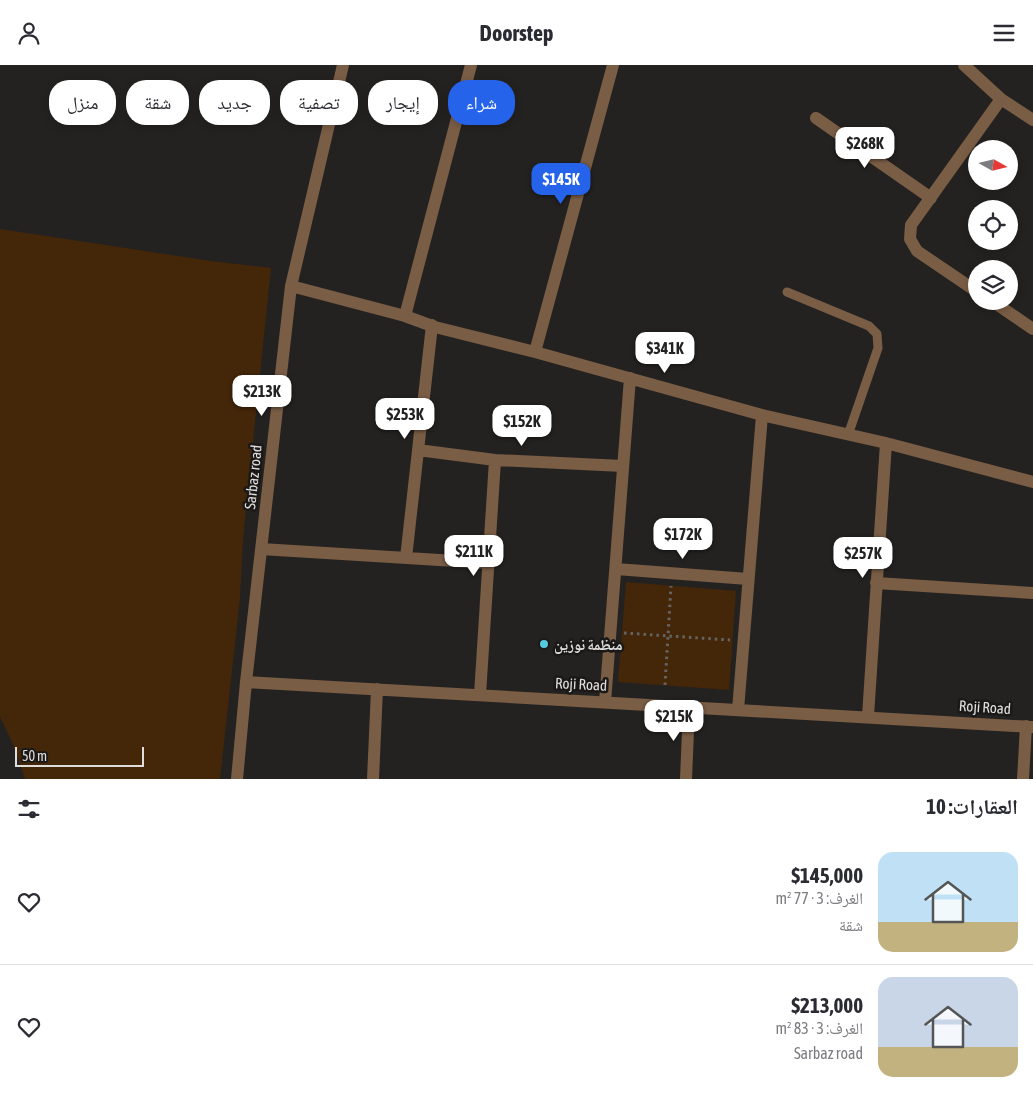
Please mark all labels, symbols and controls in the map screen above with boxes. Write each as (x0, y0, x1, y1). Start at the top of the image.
icon: person (15, 19, 43, 47)
icon: menu (990, 19, 1018, 47)
text: Doorstep (480, 20, 553, 46)
chip: منزل (49, 80, 116, 125)
chip: شقة (126, 80, 189, 125)
chip: جديد (199, 80, 270, 125)
chip: تصفية (280, 80, 358, 125)
chip: إيجار (368, 80, 438, 125)
chip: شراء (448, 80, 515, 125)
pin: $268K (830, 127, 900, 169)
text: $268K (846, 134, 884, 152)
north arrow (968, 140, 1018, 190)
map controls (968, 140, 1018, 310)
pin: $145K (526, 163, 596, 205)
text: $145K (542, 170, 580, 188)
button: locate (968, 200, 1018, 250)
button: layers (968, 260, 1018, 310)
pin: $341K (630, 331, 700, 374)
text: $341K (646, 339, 684, 357)
pin: $213K (227, 375, 297, 417)
text: $213K (243, 382, 281, 400)
pin: $253K (370, 397, 440, 440)
text: $253K (386, 405, 424, 423)
pin: $152K (487, 405, 557, 447)
text: $152K (503, 412, 541, 430)
street label: Sarbaz road (241, 444, 265, 510)
pin: $172K (648, 517, 718, 560)
text: $172K (664, 525, 702, 543)
pin: $211K (439, 535, 509, 577)
pin: $257K (828, 537, 898, 579)
text: $211K (455, 542, 493, 560)
text: $257K (844, 544, 882, 562)
place label: منظمة نوزين (554, 636, 623, 654)
marker: منظمة نوزين (538, 638, 550, 650)
street label: Roji Road (555, 674, 607, 694)
street label: Roji Road (958, 697, 1012, 717)
pin: $215K (639, 699, 709, 742)
text: $215K (655, 707, 693, 725)
scale bar (15, 744, 144, 767)
text: 50 m (22, 748, 47, 764)
text: العقارات: 10 (926, 794, 1018, 818)
icon: filters (15, 795, 43, 823)
text: $145,000 (791, 863, 863, 887)
icon: home (918, 872, 978, 932)
icon: heart (15, 888, 43, 916)
text: الغرف: 3 · 77 m² (775, 889, 863, 907)
text: شقة (839, 916, 863, 934)
text: $213,000 (791, 993, 863, 1017)
icon: home (918, 997, 978, 1057)
icon: heart (15, 1013, 43, 1041)
text: الغرف: 3 · 83 m² (775, 1019, 863, 1037)
text: Sarbaz road (794, 1044, 863, 1062)

